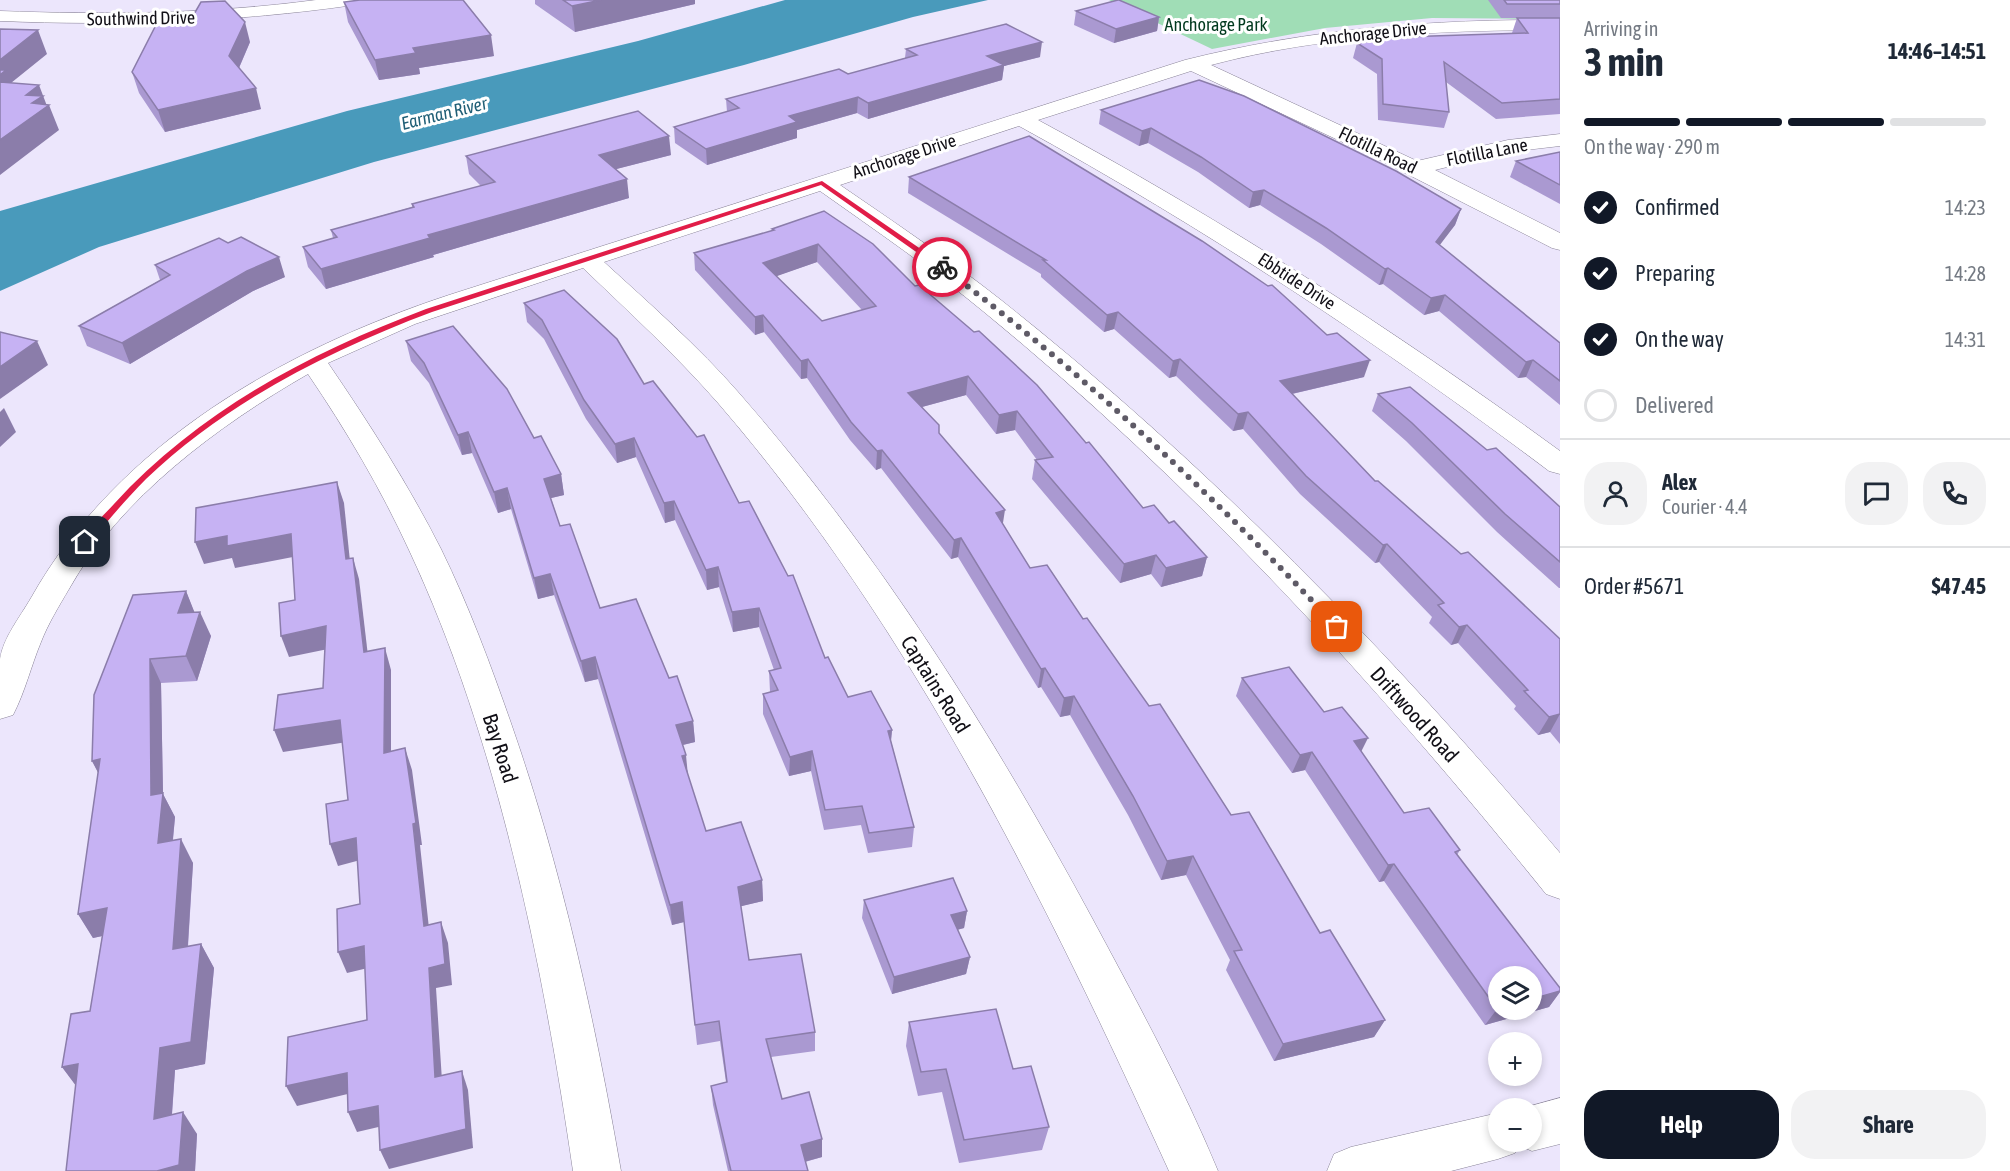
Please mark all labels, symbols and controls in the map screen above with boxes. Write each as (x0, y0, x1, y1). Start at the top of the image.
street label: Southwind Drive (87, 7, 195, 29)
park label: Anchorage Park (1165, 14, 1267, 35)
street label: Anchorage Drive (1318, 17, 1428, 49)
text: Arriving in (1584, 17, 1658, 40)
text: 14:46–14:51 (1888, 38, 1986, 64)
text: 3 min (1584, 40, 1664, 84)
water label: Earman River (399, 92, 490, 134)
street label: Flotilla Road (1335, 122, 1421, 178)
street label: Anchorage Drive (850, 129, 958, 183)
street label: Flotilla Lane (1445, 134, 1529, 170)
text: On the way · 290 m (1584, 135, 1720, 158)
icon: check (1584, 191, 1617, 224)
text: Confirmed (1635, 194, 1720, 220)
text: 14:23 (1945, 196, 1986, 219)
courier (912, 237, 972, 297)
street label: Ebbtide Drive (1254, 248, 1340, 314)
icon: bike (926, 251, 959, 284)
icon: check (1584, 257, 1617, 290)
text: Preparing (1635, 260, 1715, 286)
text: 14:28 (1945, 262, 1986, 285)
icon: check (1584, 323, 1617, 356)
text: On the way (1635, 326, 1724, 352)
text: 14:31 (1945, 328, 1986, 351)
text: Delivered (1635, 392, 1714, 418)
button: person (1584, 462, 1647, 525)
button: chat (1845, 462, 1908, 525)
button: phone (1923, 462, 1986, 525)
text: Alex (1662, 469, 1697, 495)
text: Courier · 4.4 (1662, 495, 1748, 518)
pin (59, 516, 110, 567)
icon: home (68, 525, 101, 558)
text: Order #5671 (1584, 573, 1684, 599)
text: $47.45 (1931, 573, 1986, 599)
pin (1311, 601, 1362, 652)
icon: bag (1320, 610, 1353, 643)
street label: Captains Road (897, 631, 975, 737)
street label: Driftwood Road (1366, 662, 1464, 766)
street label: Bay Road (479, 710, 523, 786)
map controls (1488, 966, 1542, 1152)
button: layers (1488, 966, 1542, 1020)
button: + (1488, 1032, 1542, 1086)
button: Help (1584, 1090, 1779, 1159)
button: Share (1791, 1090, 1986, 1159)
button: − (1488, 1098, 1542, 1152)

